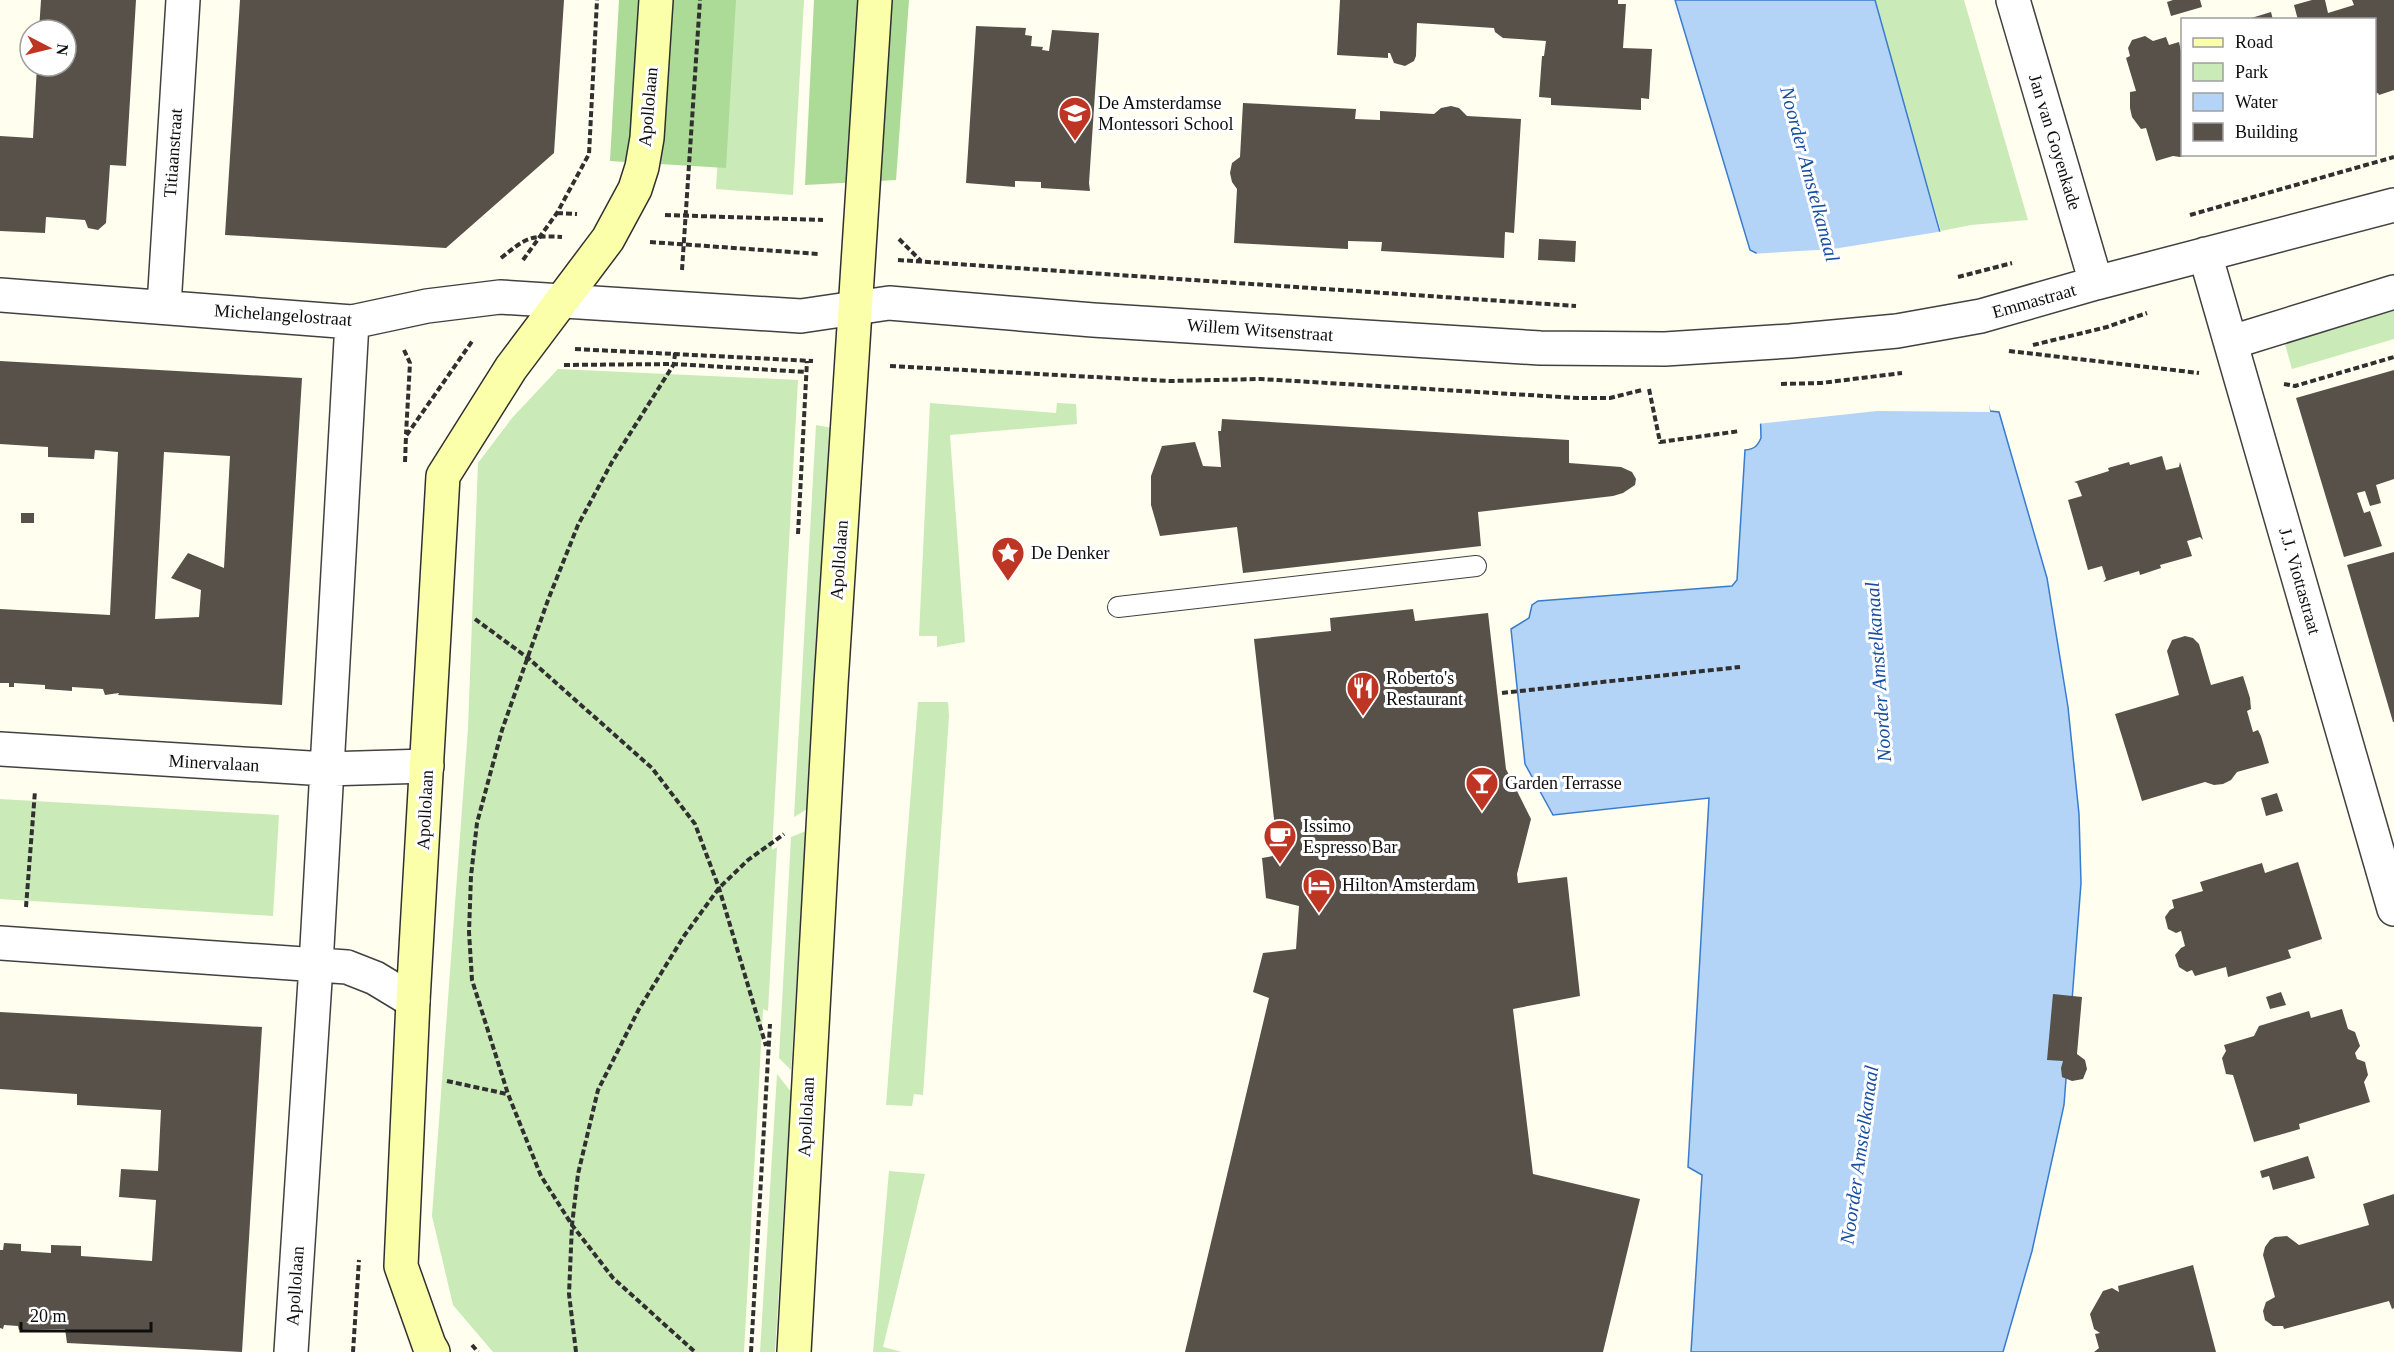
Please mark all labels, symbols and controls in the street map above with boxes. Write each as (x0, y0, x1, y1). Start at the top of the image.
north arrow (18, 18, 78, 78)
legend (2181, 18, 2376, 156)
text: Road (2235, 32, 2273, 52)
text: N (53, 43, 72, 57)
text: Park (2235, 62, 2268, 82)
street label: Apollolaan (635, 66, 661, 148)
street label: Jan van Goyenkade (2025, 72, 2085, 212)
water label: Noorder Amstelkanaal (1776, 83, 1844, 264)
text: Water (2235, 92, 2278, 112)
place label: De Amsterdamse Montessori School (1098, 93, 1234, 134)
school or university icon: De Amsterdamse Montessori School (1057, 95, 1093, 142)
street label: Titiaanstraat (160, 108, 186, 198)
text: Building (2235, 122, 2298, 142)
street label: Emmastraat (1990, 280, 2078, 322)
street label: Michelangelostraat (213, 300, 353, 330)
street label: Willem Witsenstraat (1186, 315, 1334, 345)
street label: Apollolaan (826, 519, 852, 601)
street label: J.J. Viottastraat (2275, 525, 2325, 637)
place icon: De Denker (990, 535, 1026, 582)
place label: De Denker (1031, 543, 1109, 563)
water label: Noorder Amstelkanaal (1861, 581, 1895, 764)
place label: Roberto's Restaurant (1386, 668, 1463, 709)
restaurant icon: Roberto's Restaurant (1345, 670, 1381, 717)
street label: Minervalaan (168, 751, 260, 775)
bar icon: Garden Terrasse (1464, 765, 1500, 812)
street label: Apollolaan (413, 770, 437, 850)
place label: Garden Terrasse (1505, 773, 1622, 793)
place label: Issimo Espresso Bar (1303, 816, 1397, 857)
cafe icon: Issimo Espresso Bar (1262, 818, 1298, 865)
hotel icon: Hilton Amsterdam (1301, 867, 1337, 914)
place label: Hilton Amsterdam (1342, 875, 1476, 895)
water label: Noorder Amstelkanaal (1835, 1064, 1883, 1247)
street label: Apollolaan (794, 1077, 818, 1157)
street label: Apollolaan (282, 1245, 308, 1327)
scale bar (21, 1295, 152, 1333)
text: 20 m (30, 1306, 67, 1326)

